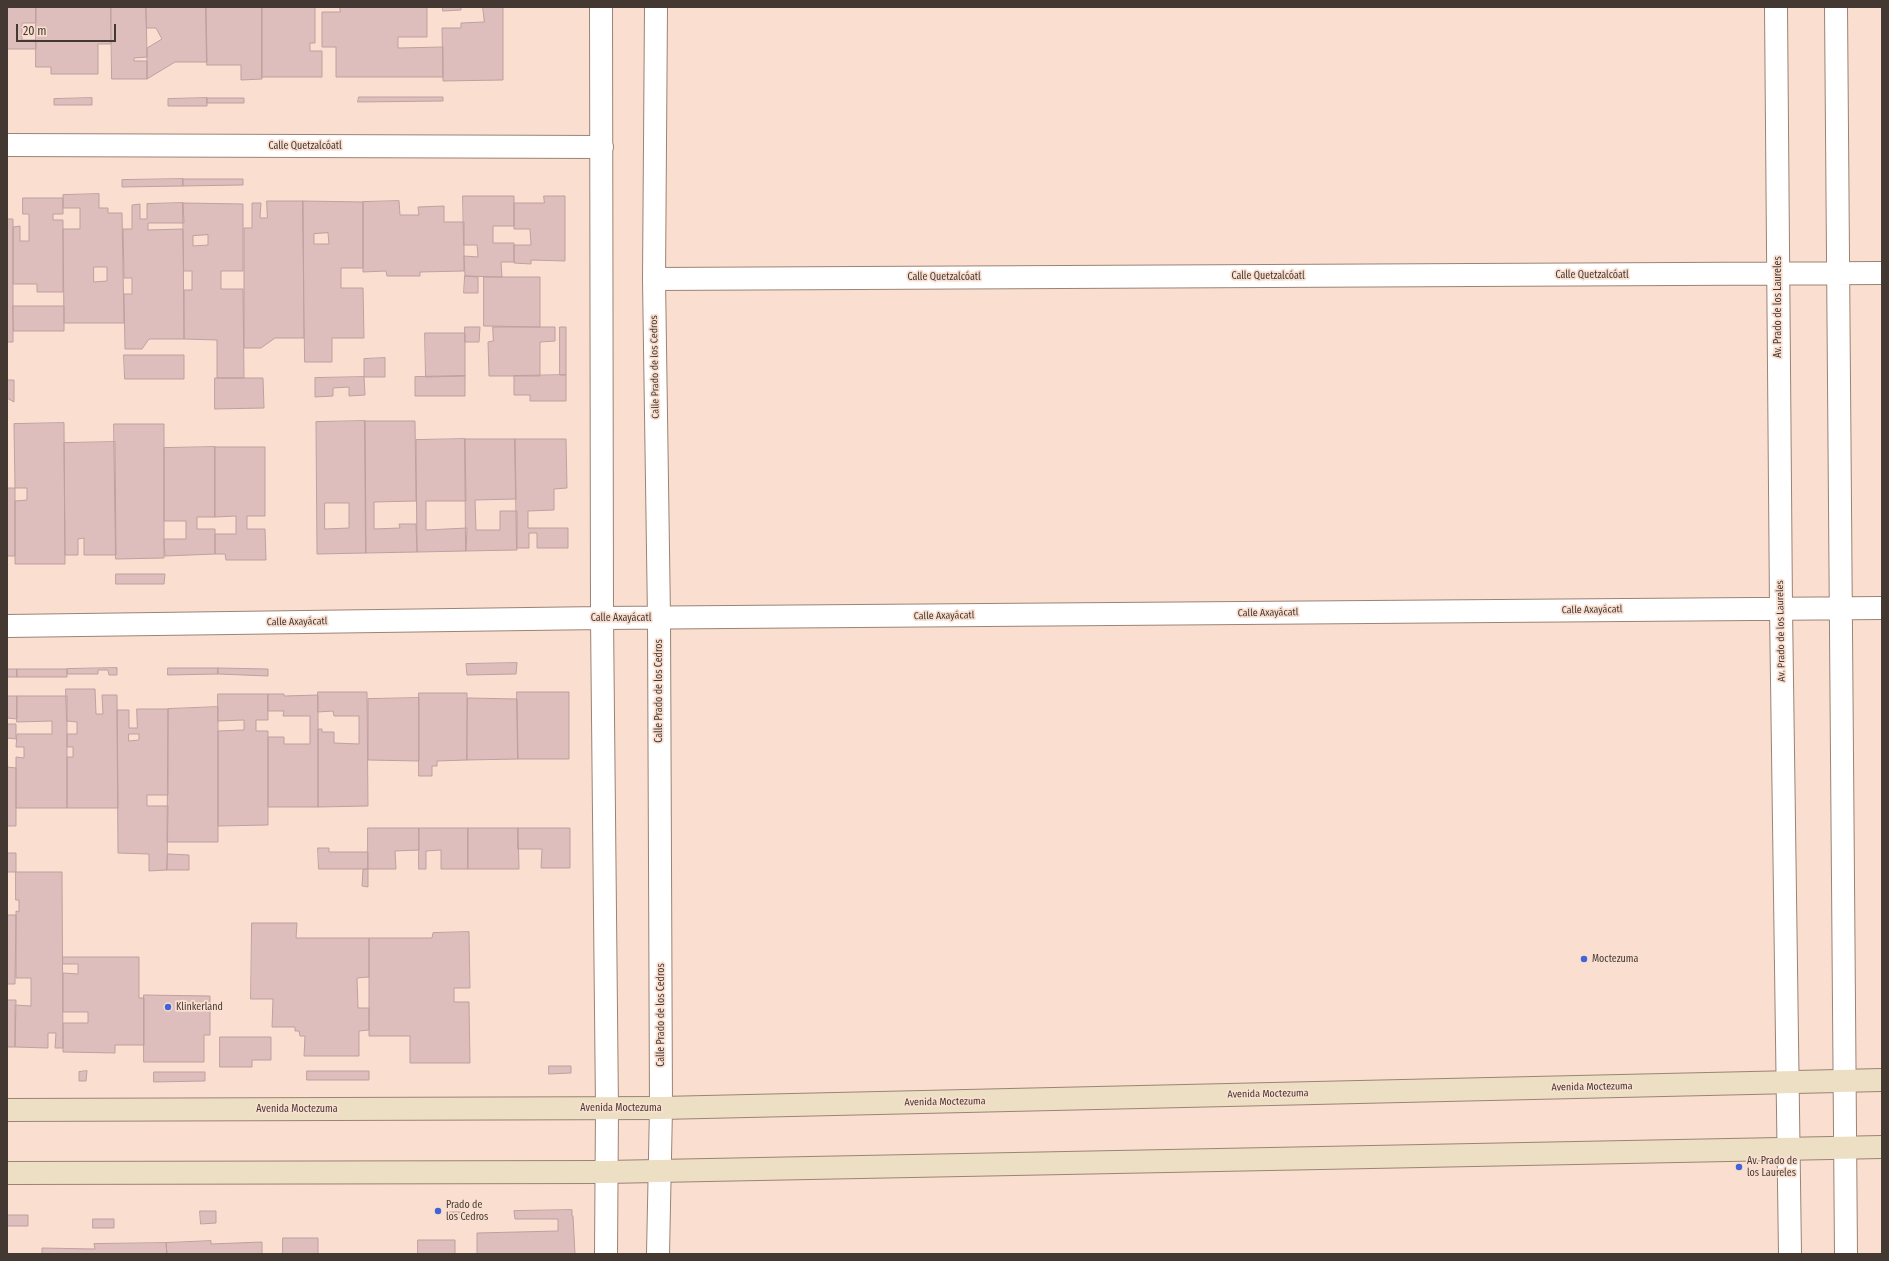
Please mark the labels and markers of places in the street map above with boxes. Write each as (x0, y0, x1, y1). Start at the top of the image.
place label: Moctezuma (1592, 953, 1638, 965)
marker: Moctezuma (1579, 954, 1589, 964)
place label: Klinkerland (176, 1001, 223, 1013)
marker: Klinkerland (163, 1002, 173, 1012)
place label: Av. Prado de los Laureles (1747, 1155, 1797, 1178)
marker: Av. Prado de los Laureles (1734, 1162, 1744, 1172)
place label: Prado de los Cedros (446, 1199, 488, 1222)
marker: Prado de los Cedros (433, 1206, 443, 1216)

